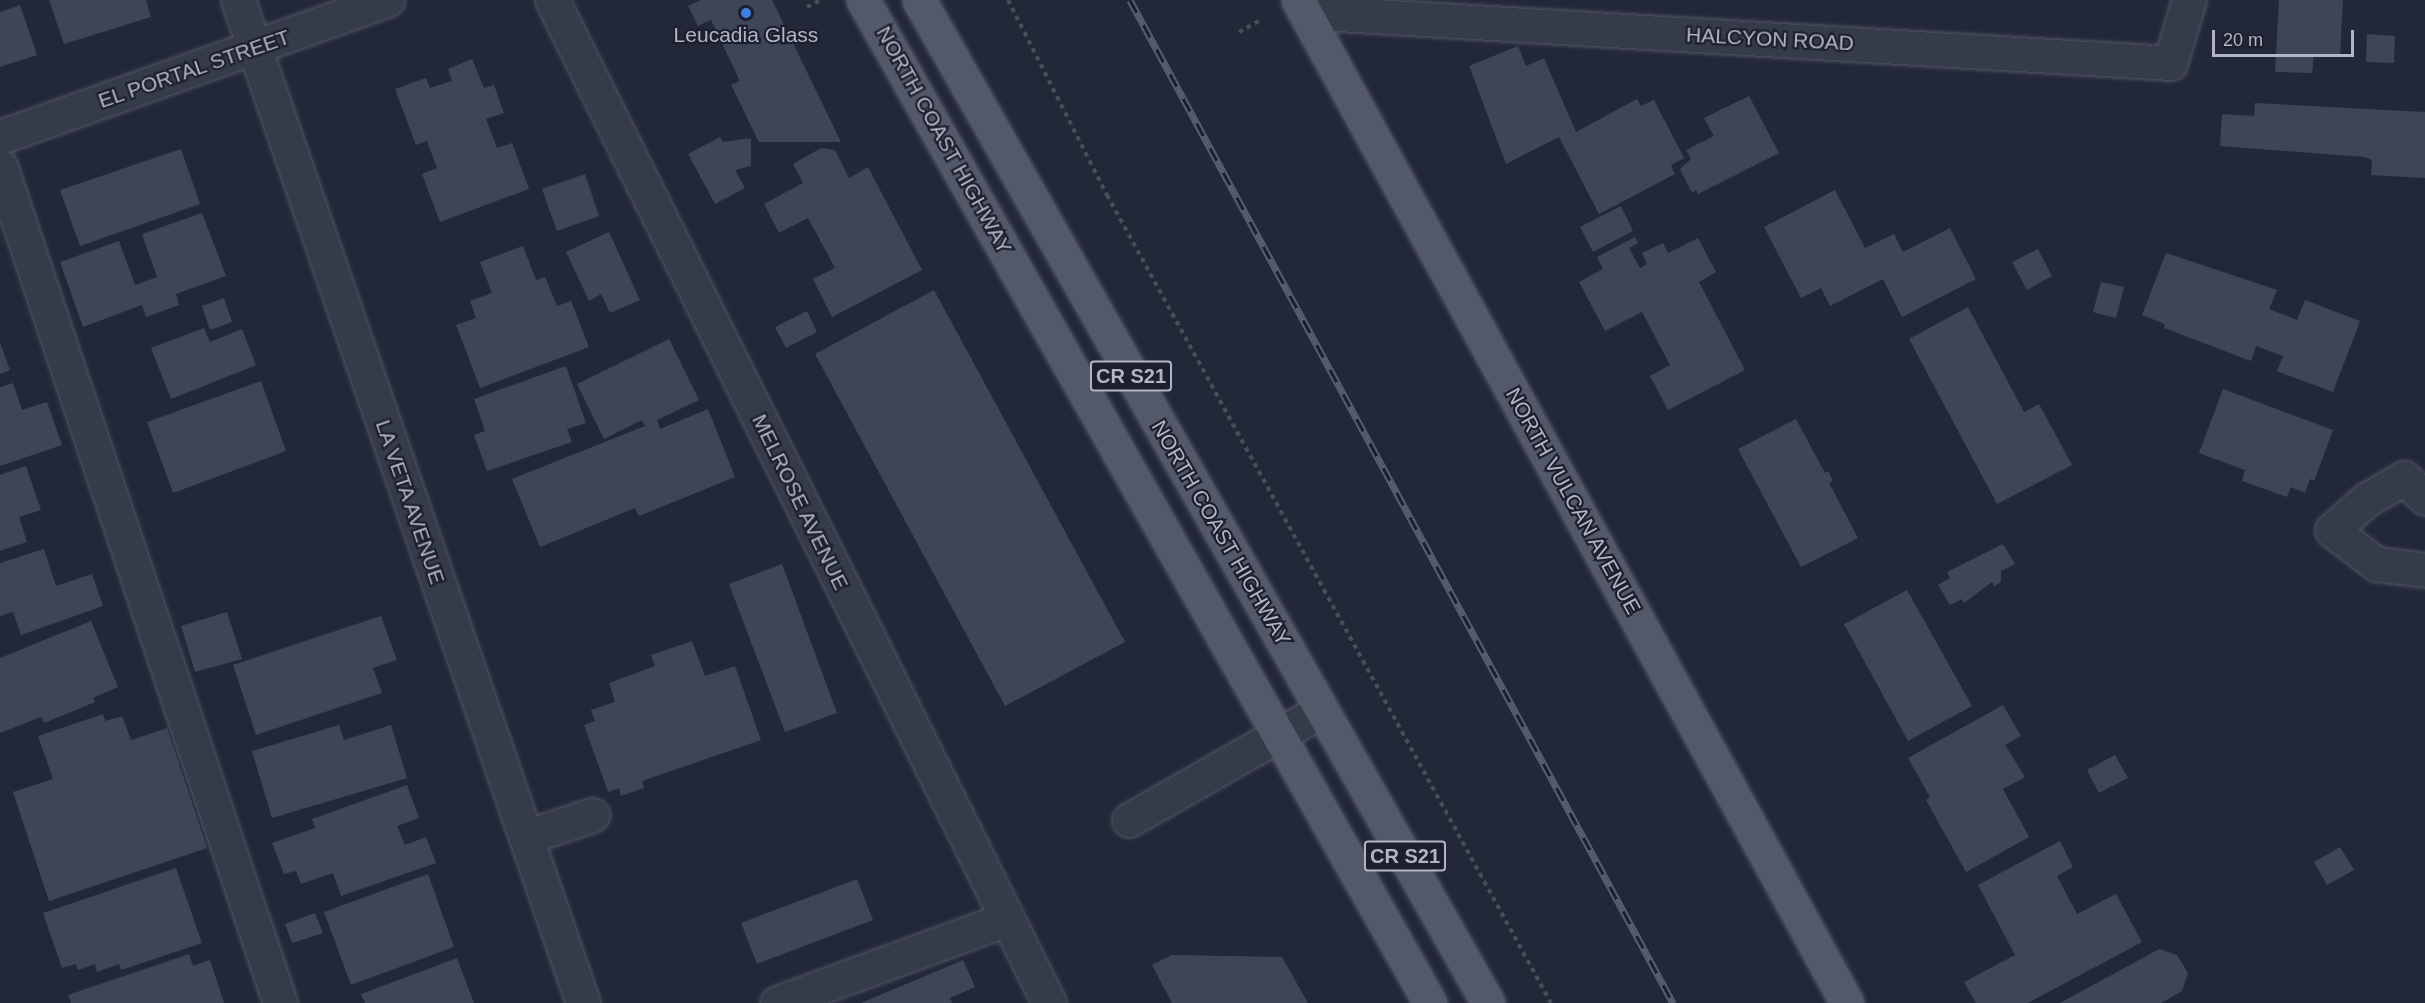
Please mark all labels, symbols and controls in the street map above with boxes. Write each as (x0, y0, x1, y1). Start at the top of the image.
marker: Leucadia Glass (739, 6, 753, 20)
scale bar (2215, 18, 2358, 56)
place label: Leucadia Glass (674, 22, 818, 48)
street label: NORTH COAST HIGHWAY (871, 22, 1017, 258)
street label: HALCYON ROAD (1685, 22, 1855, 56)
street label: EL PORTAL STREET (94, 24, 294, 114)
text: 20 m (2223, 30, 2263, 50)
road number: CR S21 (1089, 359, 1173, 393)
street label: NORTH VULCAN AVENUE (1500, 383, 1646, 619)
street label: MELROSE AVENUE (746, 410, 854, 594)
street label: LA VETA AVENUE (370, 415, 450, 589)
street label: NORTH COAST HIGHWAY (1146, 416, 1296, 650)
road number: CR S21 (1363, 839, 1447, 873)

